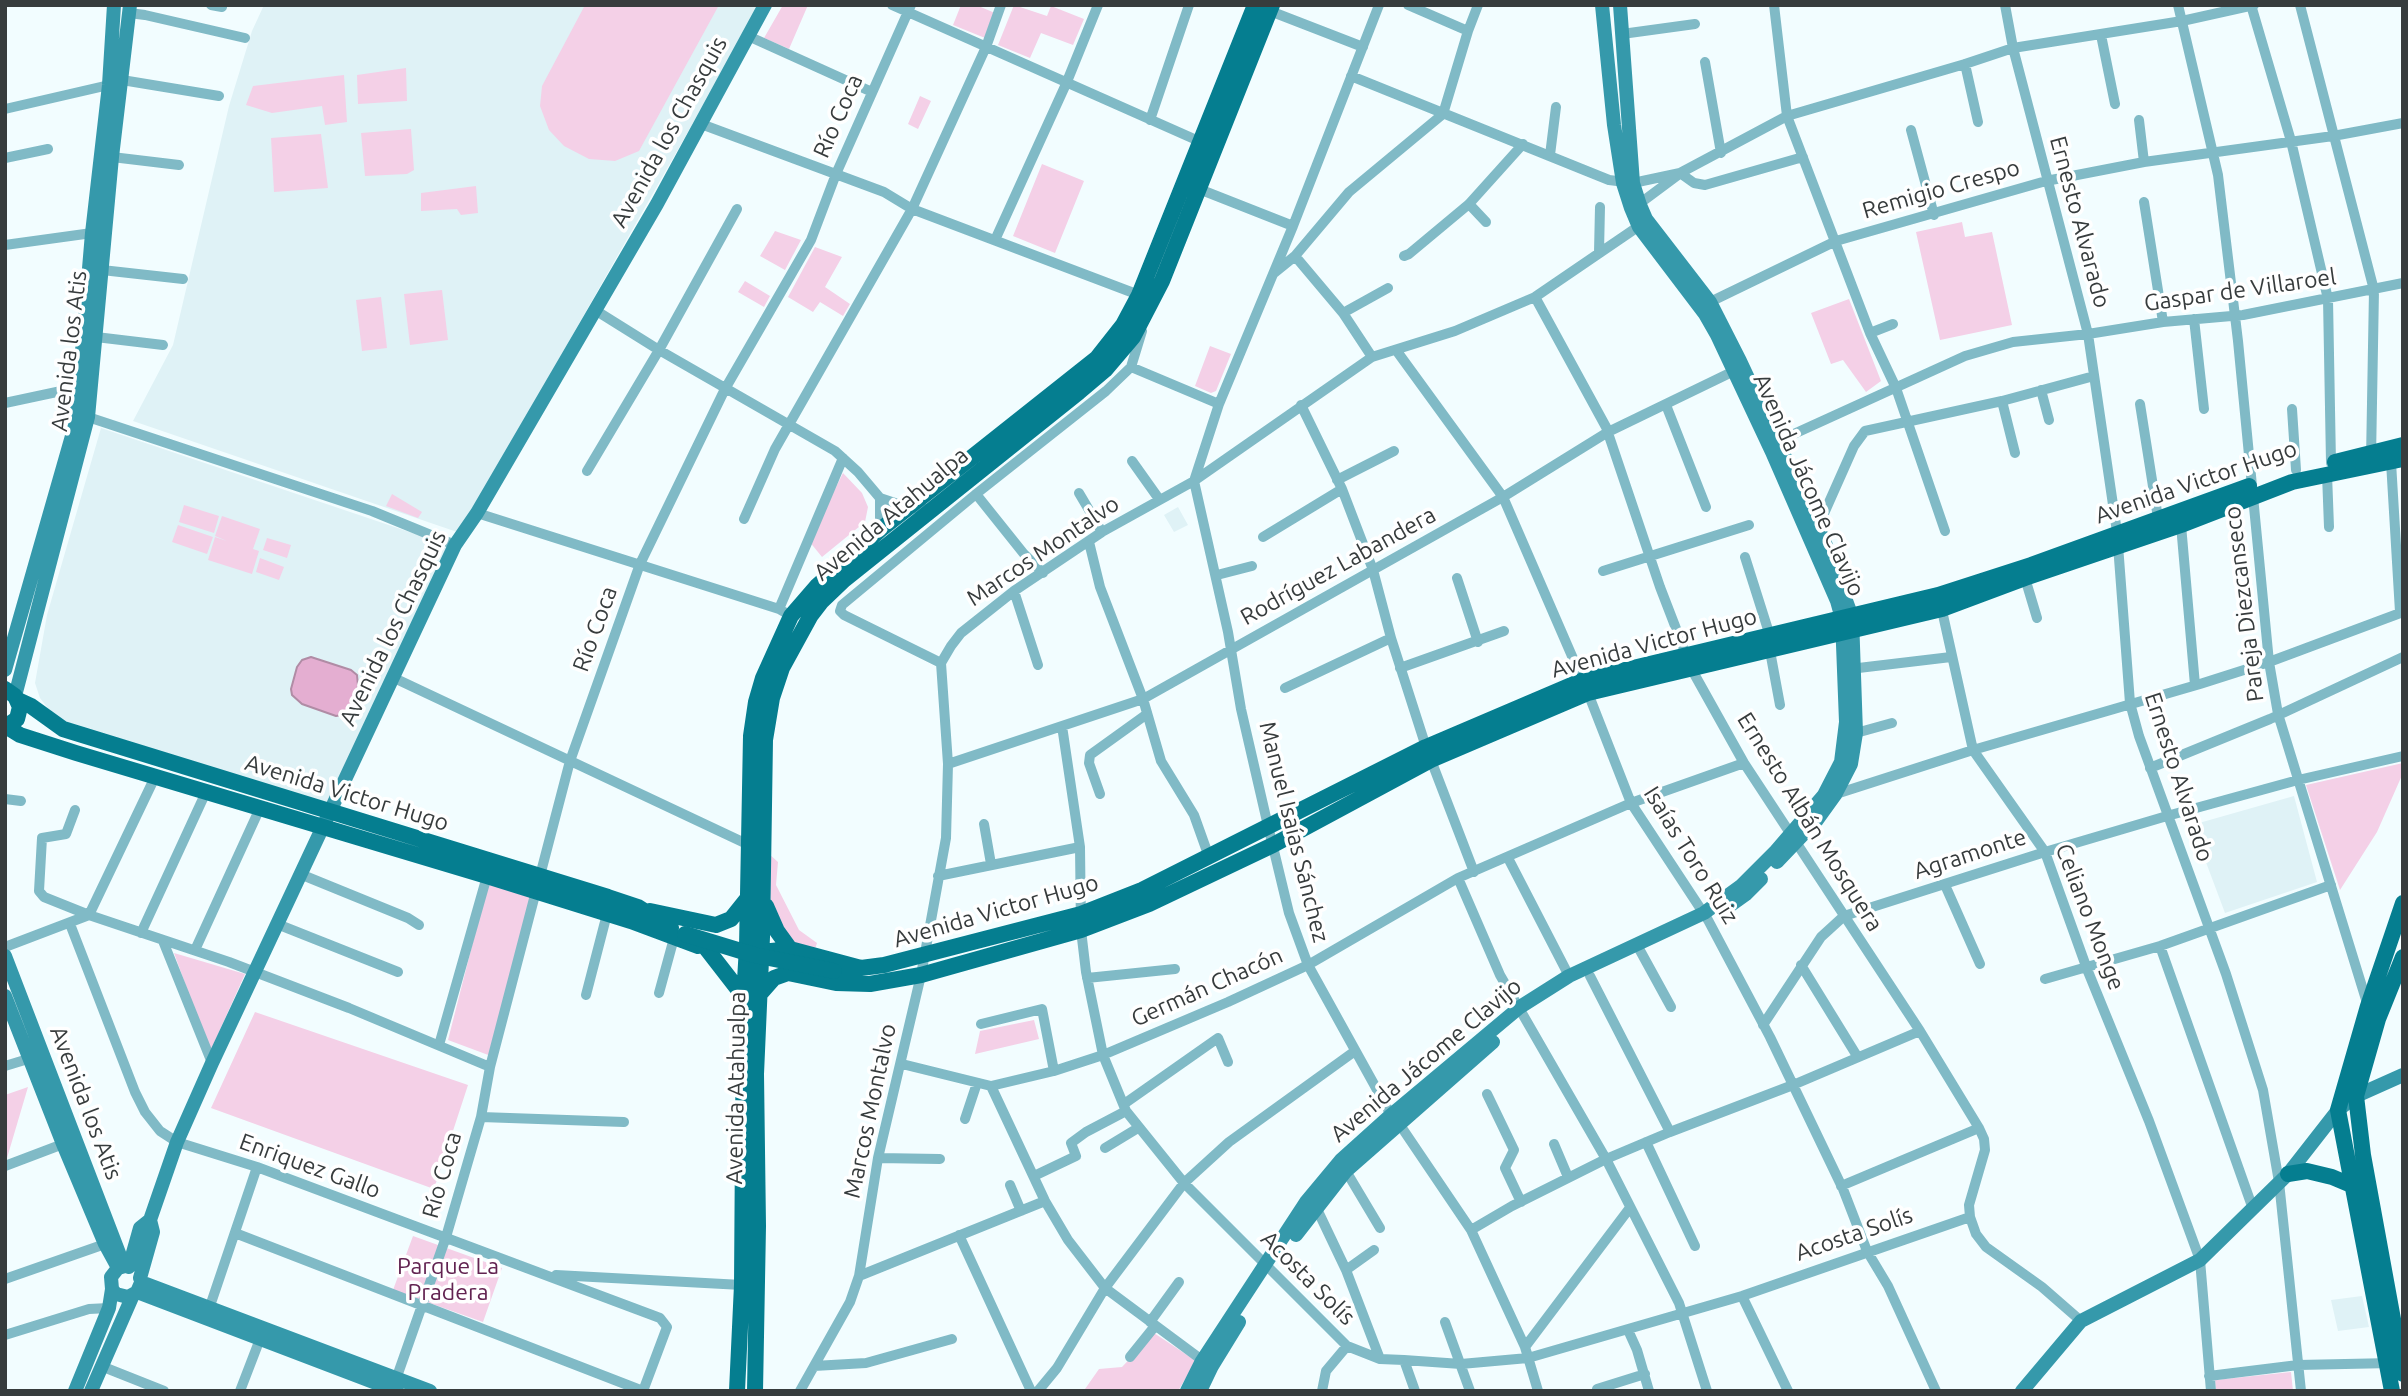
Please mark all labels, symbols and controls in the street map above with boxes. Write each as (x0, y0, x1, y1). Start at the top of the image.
street label: Avenida los Chasquis (605, 32, 733, 232)
street label: Río Coca (807, 70, 869, 162)
street label: Ernesto Alvarado (2044, 133, 2116, 311)
street label: Remigio Crespo (1859, 153, 2023, 225)
street label: Gaspar de Villaroel (2142, 263, 2338, 317)
street label: Avenida los Atis (45, 269, 93, 433)
street label: Avenida Jácome Clavijo (1747, 369, 1871, 601)
street label: Avenida Victor Hugo (2091, 434, 2301, 530)
street label: Avenida Atahualpa (808, 441, 974, 587)
street label: Marcos Montalvo (962, 490, 1124, 612)
street label: Rodríguez Labandera (1236, 501, 1440, 631)
street label: Pareja Diezcanseco (2218, 505, 2270, 703)
street label: Avenida los Chasquis (334, 526, 452, 730)
street label: Río Coca (567, 583, 623, 675)
street label: Avenida Victor Hugo (1548, 602, 1760, 684)
street label: Ernesto Alvarado (2139, 689, 2219, 865)
street label: Ernesto Albán Mosquera (1731, 707, 1889, 937)
street label: Manuel Isaías Sánchez (1253, 719, 1335, 945)
street label: Avenida Victor Hugo (242, 749, 452, 837)
street label: Isaías Toro Ruiz (1638, 781, 1744, 929)
street label: Agramonte (1910, 823, 2030, 885)
street label: Celiano Monge (2049, 840, 2131, 994)
street label: Avenida Victor Hugo (890, 869, 1102, 953)
street label: Germán Chacón (1127, 941, 1287, 1033)
street label: Avenida Jácome Clavijo (1325, 972, 1527, 1148)
street label: Avenida Atahualpa (721, 991, 751, 1185)
street label: Marcos Montalvo (838, 1021, 902, 1201)
street label: Avenida los Atis (44, 1022, 128, 1184)
street label: Enriquez Gallo (236, 1128, 384, 1204)
street label: Río Coca (417, 1129, 467, 1221)
street label: Acosta Solís (1792, 1201, 1916, 1267)
street label: Acosta Solís (1255, 1225, 1361, 1331)
park label: Parque La Pradera (397, 1252, 499, 1306)

